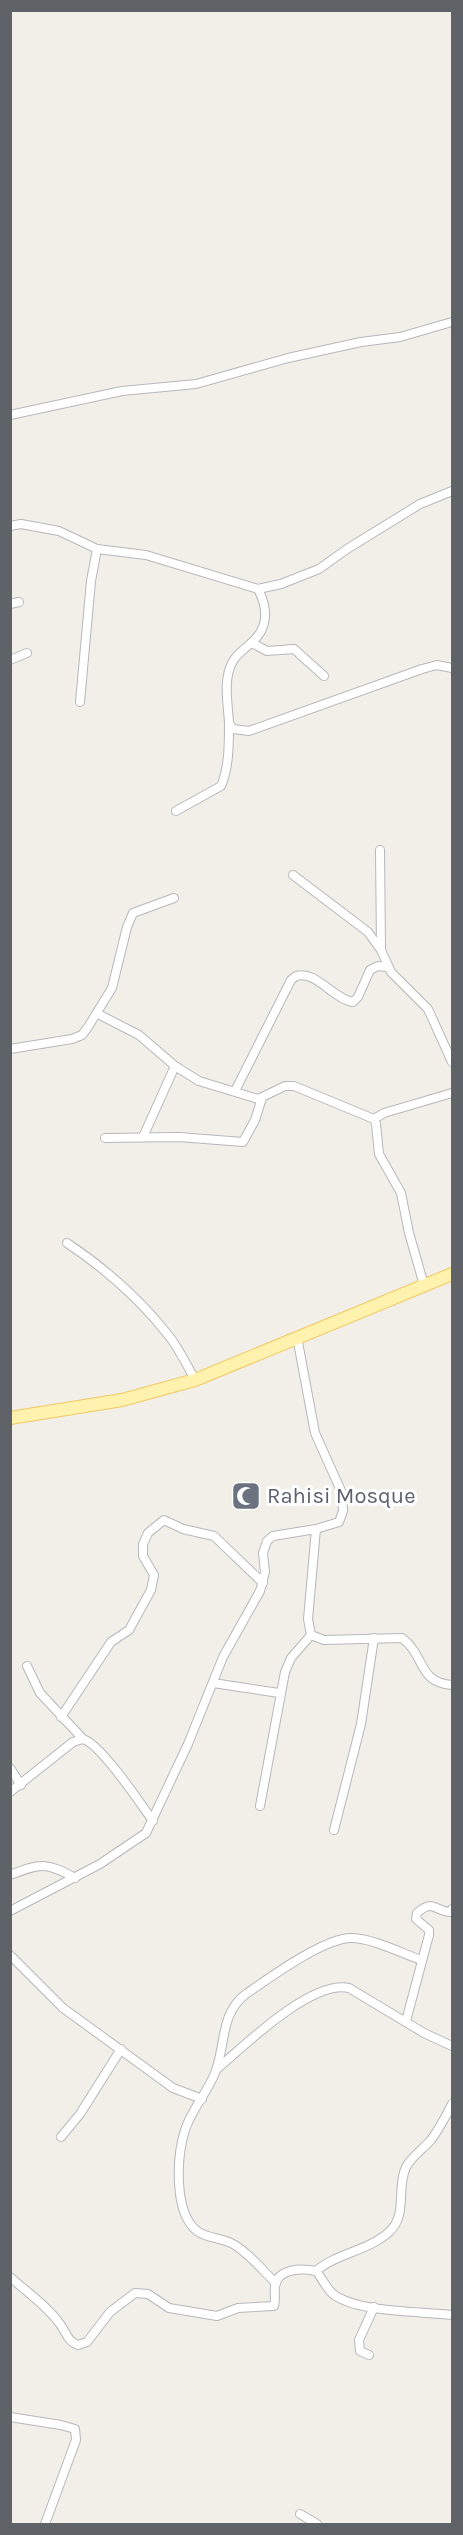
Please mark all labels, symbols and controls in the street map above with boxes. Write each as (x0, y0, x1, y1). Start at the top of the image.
mosque icon: Rahisi Mosque (230, 1480, 262, 1512)
place label: Rahisi Mosque (267, 1483, 415, 1509)

